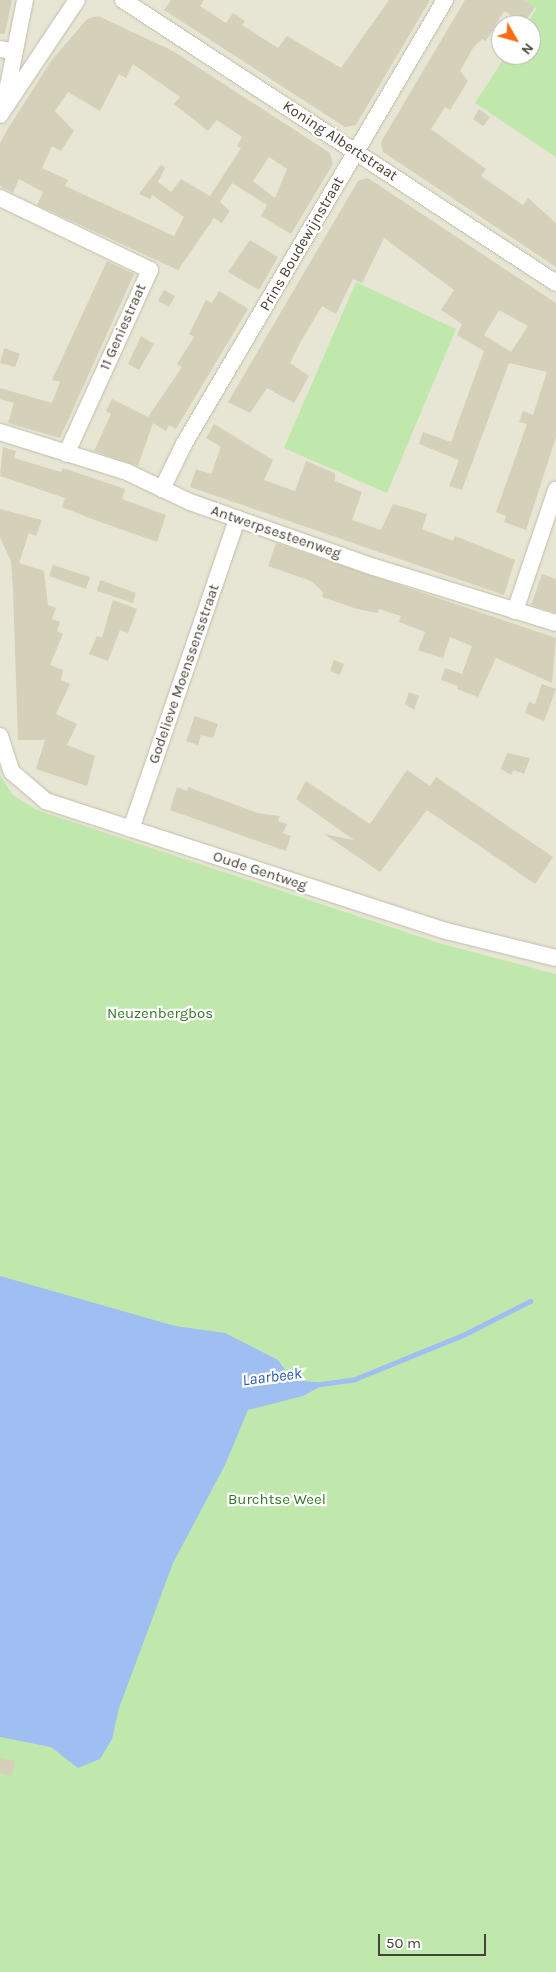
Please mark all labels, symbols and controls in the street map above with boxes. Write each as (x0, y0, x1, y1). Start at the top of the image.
north arrow (491, 15, 541, 65)
text: N (518, 40, 537, 58)
street label: Koning Albertstraat (279, 97, 401, 185)
street label: Prins Boudewijnstraat (256, 174, 348, 314)
street label: 11 Geniestraat (96, 281, 150, 373)
street label: Antwerpsesteenweg (208, 501, 344, 563)
street label: Godelieve Moenssensstraat (145, 582, 223, 766)
street label: Oude Gentweg (211, 847, 309, 895)
park label: Neuzenbergbos (107, 1005, 213, 1023)
water label: Laarbeek (241, 1364, 303, 1390)
park label: Burchtse Weel (228, 1491, 326, 1509)
scale bar (381, 1924, 488, 1956)
text: 50 m (386, 1934, 421, 1952)

